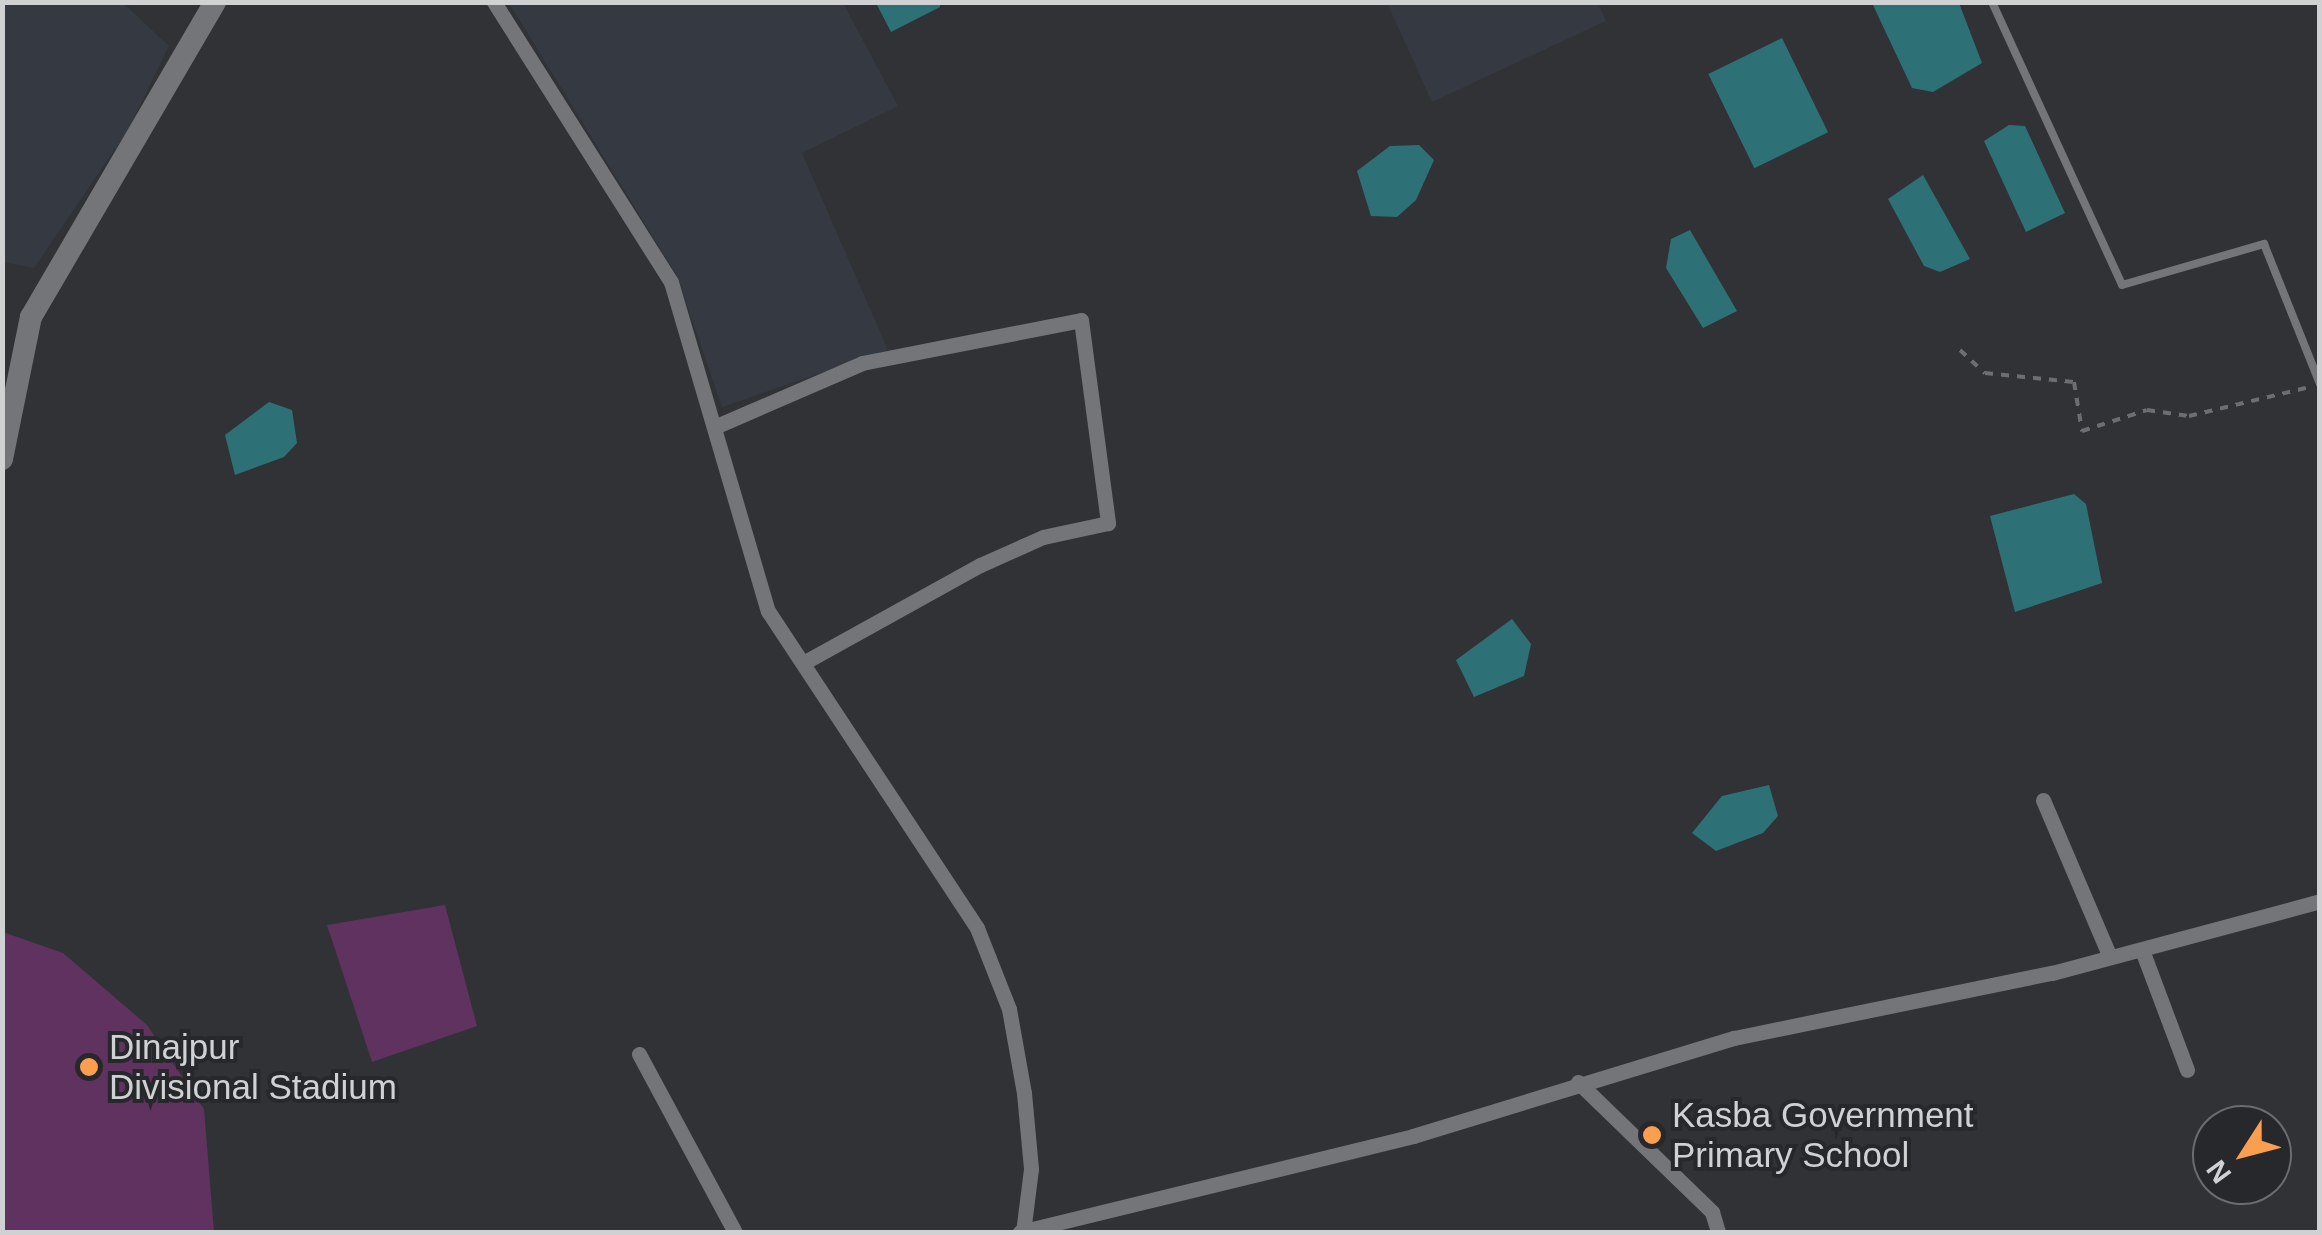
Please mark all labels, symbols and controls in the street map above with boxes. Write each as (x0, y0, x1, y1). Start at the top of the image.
place label: Dinajpur Divisional Stadium (109, 1026, 397, 1108)
marker: Dinajpur Divisional Stadium (78, 1056, 100, 1078)
place label: Kasba Government Primary School (1672, 1094, 1974, 1176)
north arrow (2192, 1105, 2292, 1205)
marker: Kasba Government Primary School (1641, 1124, 1663, 1146)
text: N (2200, 1154, 2237, 1189)

